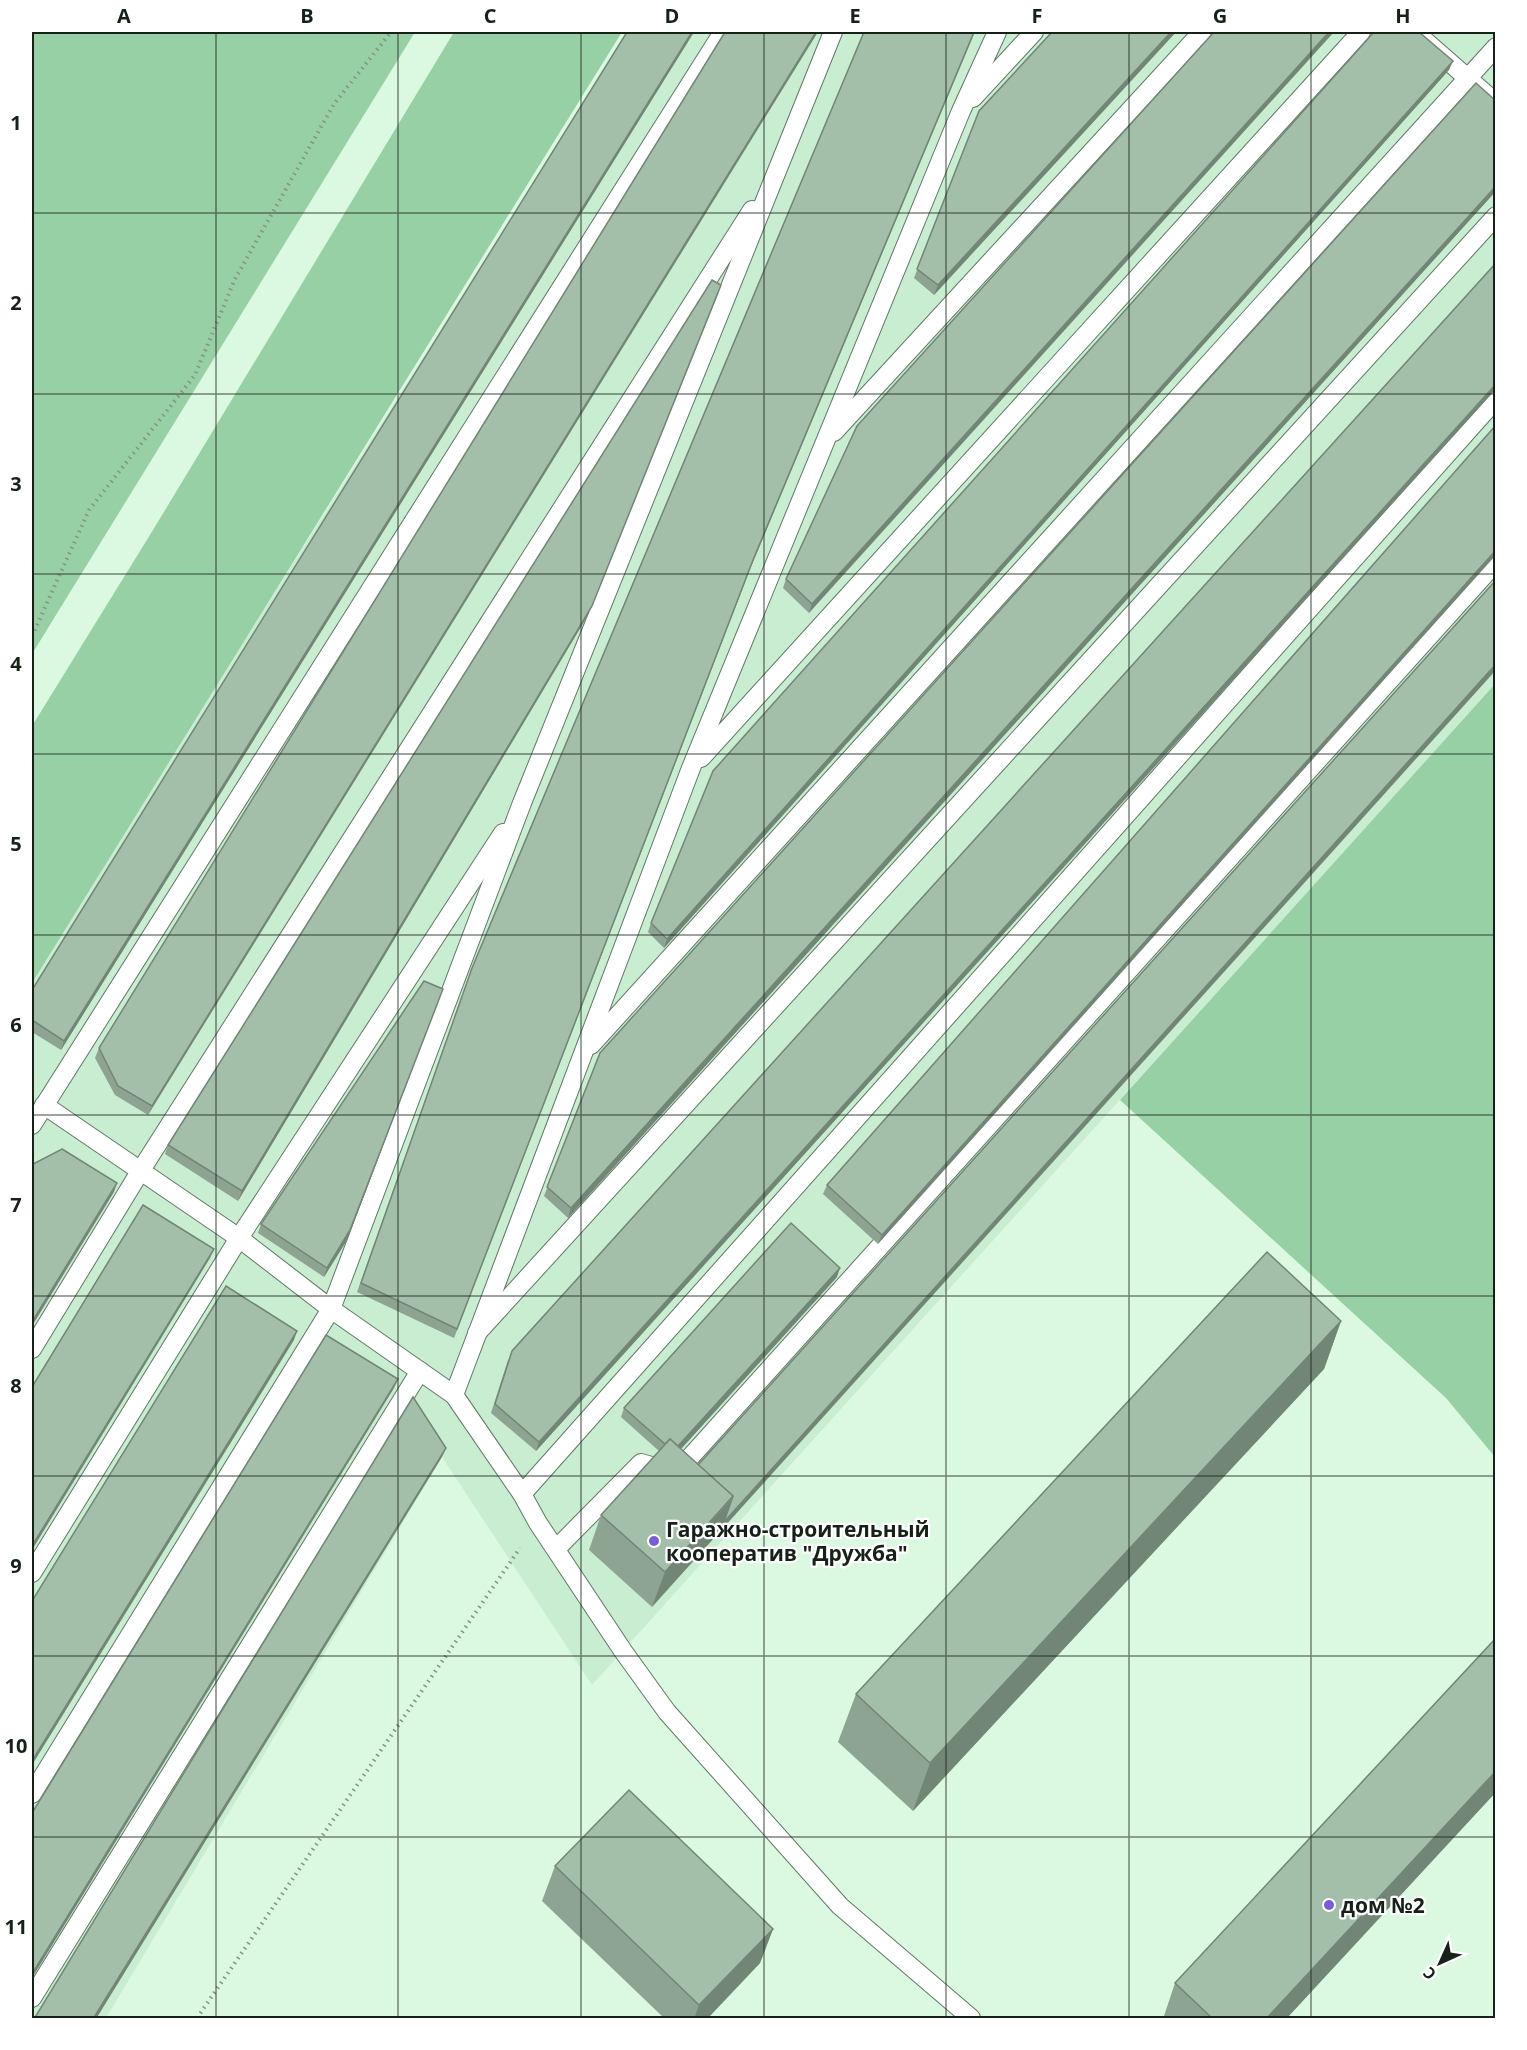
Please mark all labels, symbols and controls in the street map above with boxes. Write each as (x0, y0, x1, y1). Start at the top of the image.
text: A (117, 2, 131, 29)
text: B (300, 2, 314, 29)
text: C (484, 2, 497, 29)
text: D (665, 2, 679, 29)
text: E (849, 2, 861, 29)
text: F (1032, 2, 1042, 29)
text: G (1213, 2, 1227, 29)
text: H (1395, 2, 1411, 29)
text: 1 (10, 109, 22, 136)
text: 2 (10, 289, 22, 316)
text: 3 (10, 470, 22, 497)
text: 4 (10, 650, 22, 677)
text: 5 (10, 830, 22, 857)
text: 6 (10, 1011, 22, 1038)
text: 7 (10, 1191, 22, 1218)
text: 8 (10, 1372, 22, 1399)
place label: Гаражно-строительный кооператив "Дружба" (666, 1515, 930, 1567)
marker: Гаражно-строительный кооператив "Дружба" (647, 1534, 661, 1548)
text: 9 (10, 1552, 22, 1579)
text: 10 (5, 1732, 27, 1759)
place label: дом №2 (1341, 1891, 1425, 1919)
marker: дом №2 (1322, 1898, 1336, 1912)
text: 11 (5, 1913, 27, 1940)
north arrow (1410, 1933, 1470, 1993)
text: С (1418, 1962, 1441, 1985)

